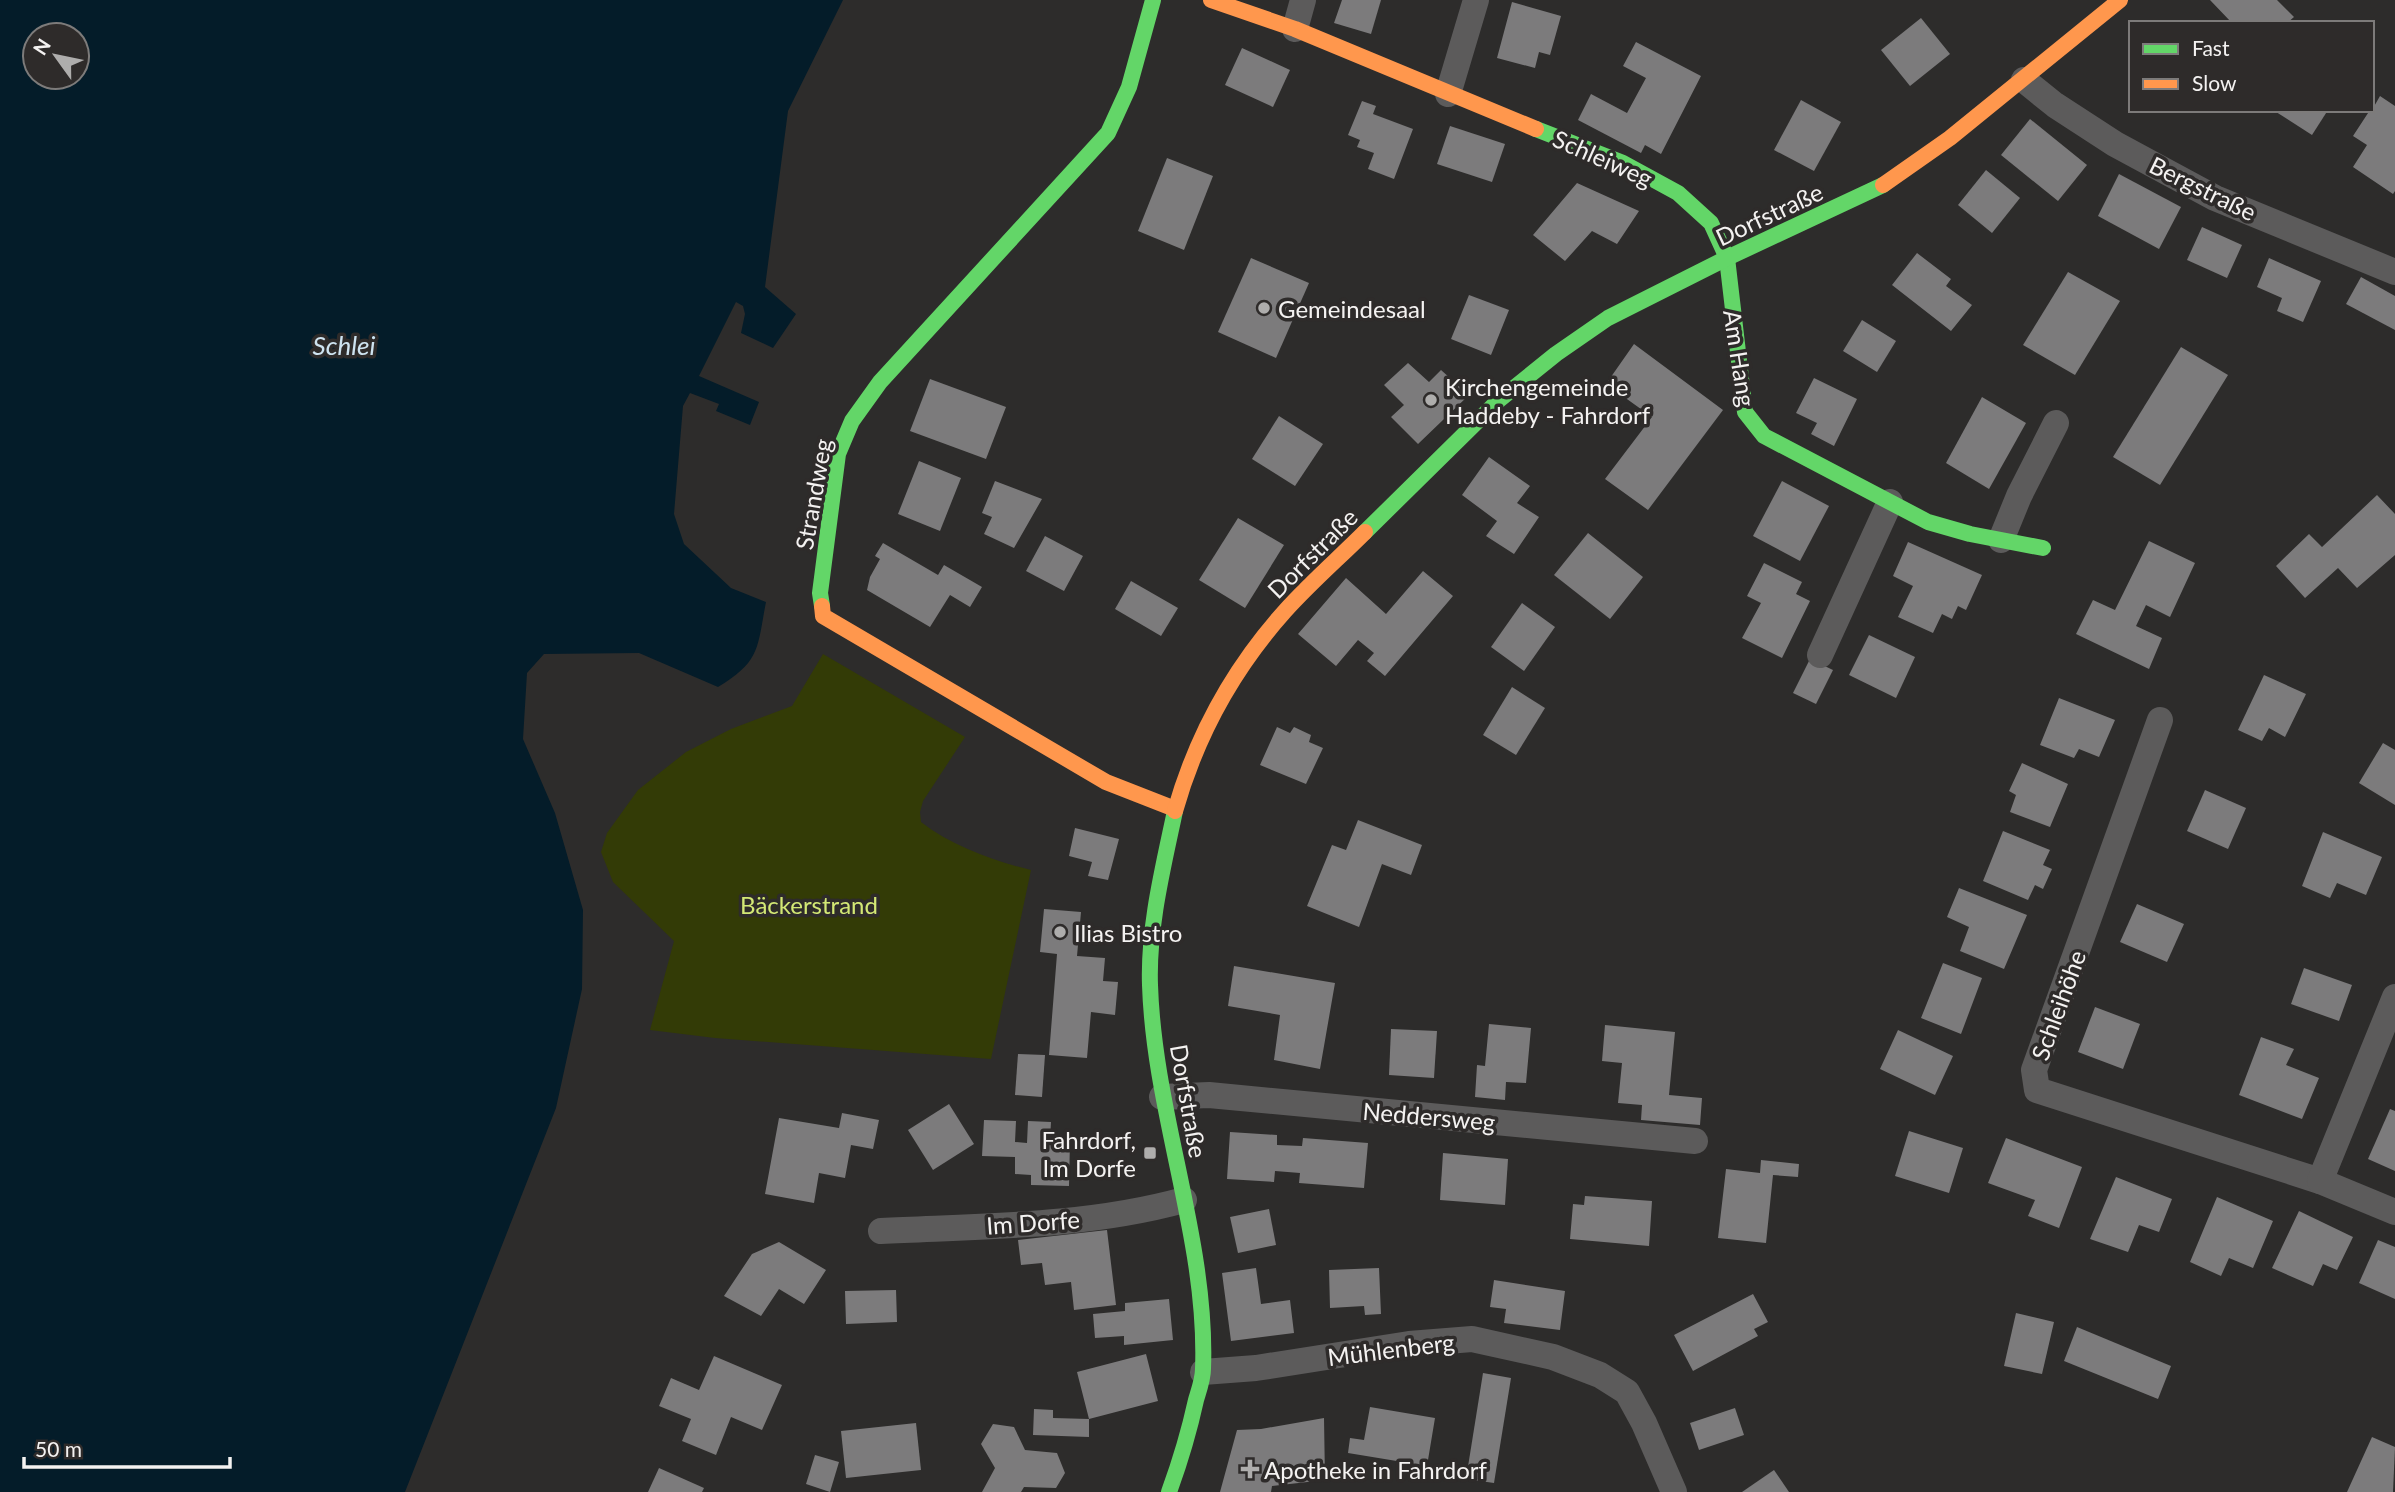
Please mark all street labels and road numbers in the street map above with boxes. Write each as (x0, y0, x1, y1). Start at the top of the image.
street label: Schleiweg (1549, 123, 1657, 193)
street label: Bergstraße (2145, 150, 2261, 226)
street label: Dorfstraße (1711, 177, 1827, 251)
street label: Am Hang (1718, 307, 1762, 409)
street label: Strandweg (789, 436, 837, 552)
street label: Dorfstraße (1261, 502, 1363, 604)
street label: Schleihöhe (2025, 946, 2091, 1064)
street label: Dorfstraße (1165, 1042, 1213, 1160)
street label: Neddersweg (1361, 1096, 1497, 1136)
street label: Im Dorfe (985, 1204, 1081, 1240)
street label: Mühlenberg (1326, 1327, 1456, 1371)

